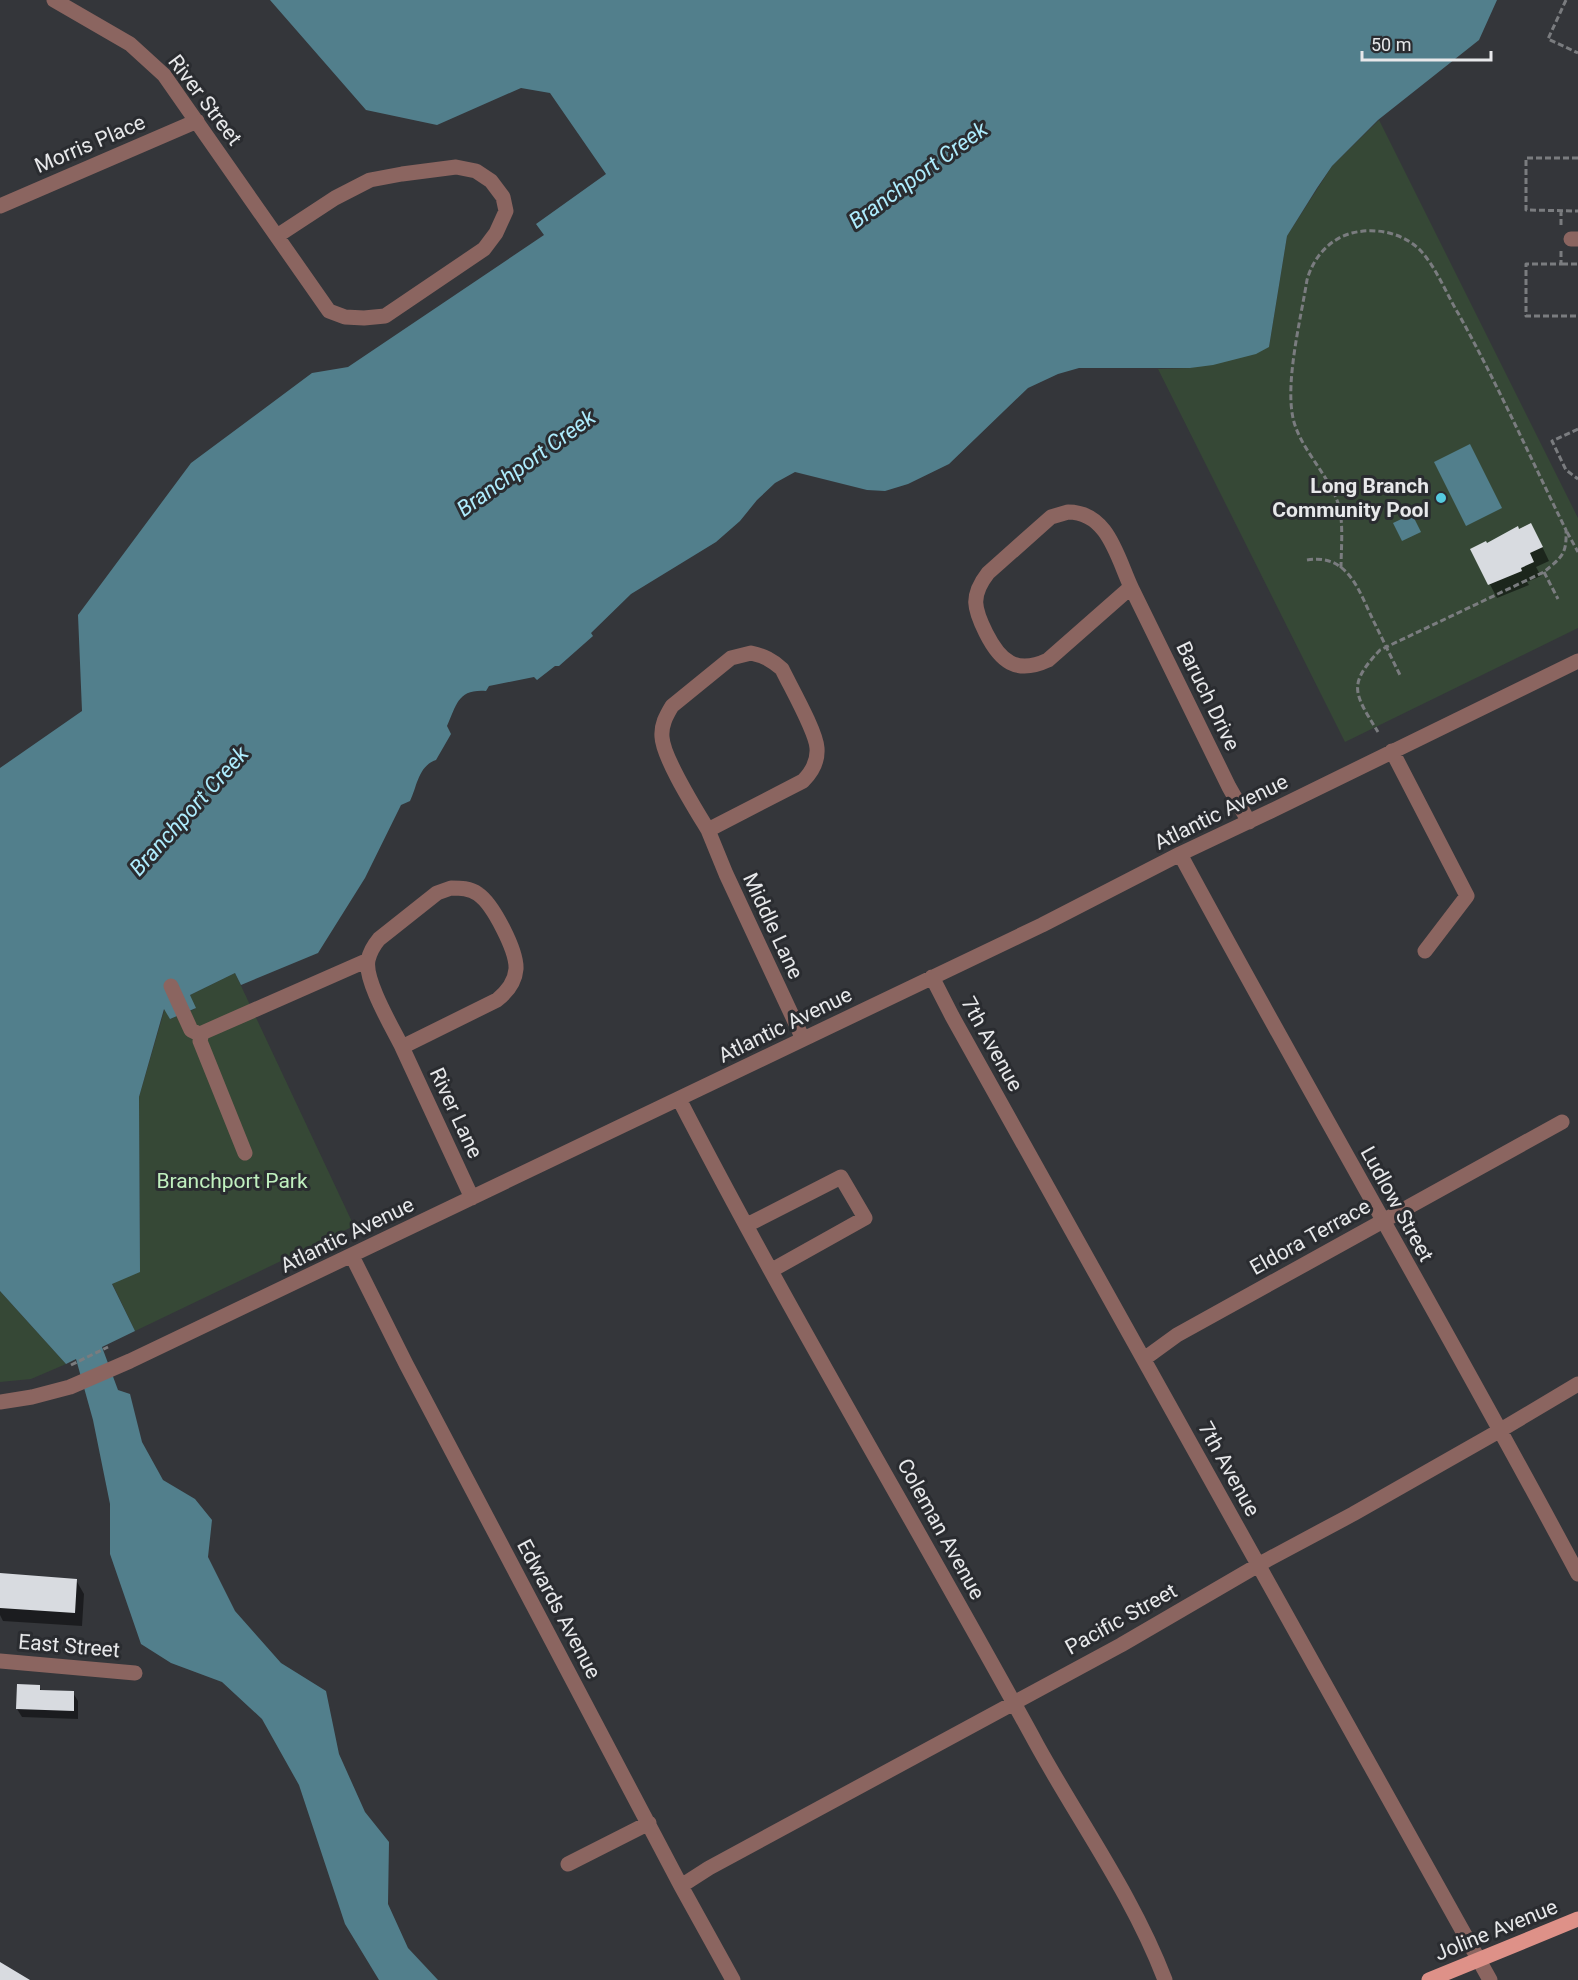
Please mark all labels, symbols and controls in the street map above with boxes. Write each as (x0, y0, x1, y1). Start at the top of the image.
scale bar (1362, 24, 1491, 62)
text: 50 m (1371, 34, 1411, 55)
street label: River Street (163, 50, 247, 150)
street label: Morris Place (31, 110, 149, 178)
water label: Branchport Creek (844, 116, 993, 234)
water label: Branchport Creek (452, 404, 601, 522)
place label: Long Branch Community Pool (1272, 474, 1429, 522)
marker: Long Branch Community Pool (1434, 491, 1448, 505)
street label: Baruch Drive (1171, 638, 1245, 754)
water label: Branchport Creek (124, 740, 254, 881)
street label: Atlantic Avenue (1150, 769, 1292, 855)
street label: Middle Lane (738, 869, 808, 983)
street label: Atlantic Avenue (714, 982, 856, 1068)
street label: 7th Avenue (956, 993, 1028, 1095)
street label: River Lane (425, 1064, 487, 1162)
street label: Ludlow Street (1356, 1142, 1439, 1266)
park label: Branchport Park (156, 1169, 308, 1193)
street label: Atlantic Avenue (276, 1192, 418, 1278)
street label: Eldora Terrace (1246, 1194, 1374, 1280)
street label: 7th Avenue (1193, 1418, 1265, 1520)
street label: Coleman Avenue (892, 1454, 990, 1604)
street label: Edwards Avenue (512, 1535, 606, 1683)
street label: Pacific Street (1061, 1578, 1181, 1660)
street label: East Street (17, 1630, 121, 1662)
street label: Joline Avenue (1431, 1894, 1561, 1966)

